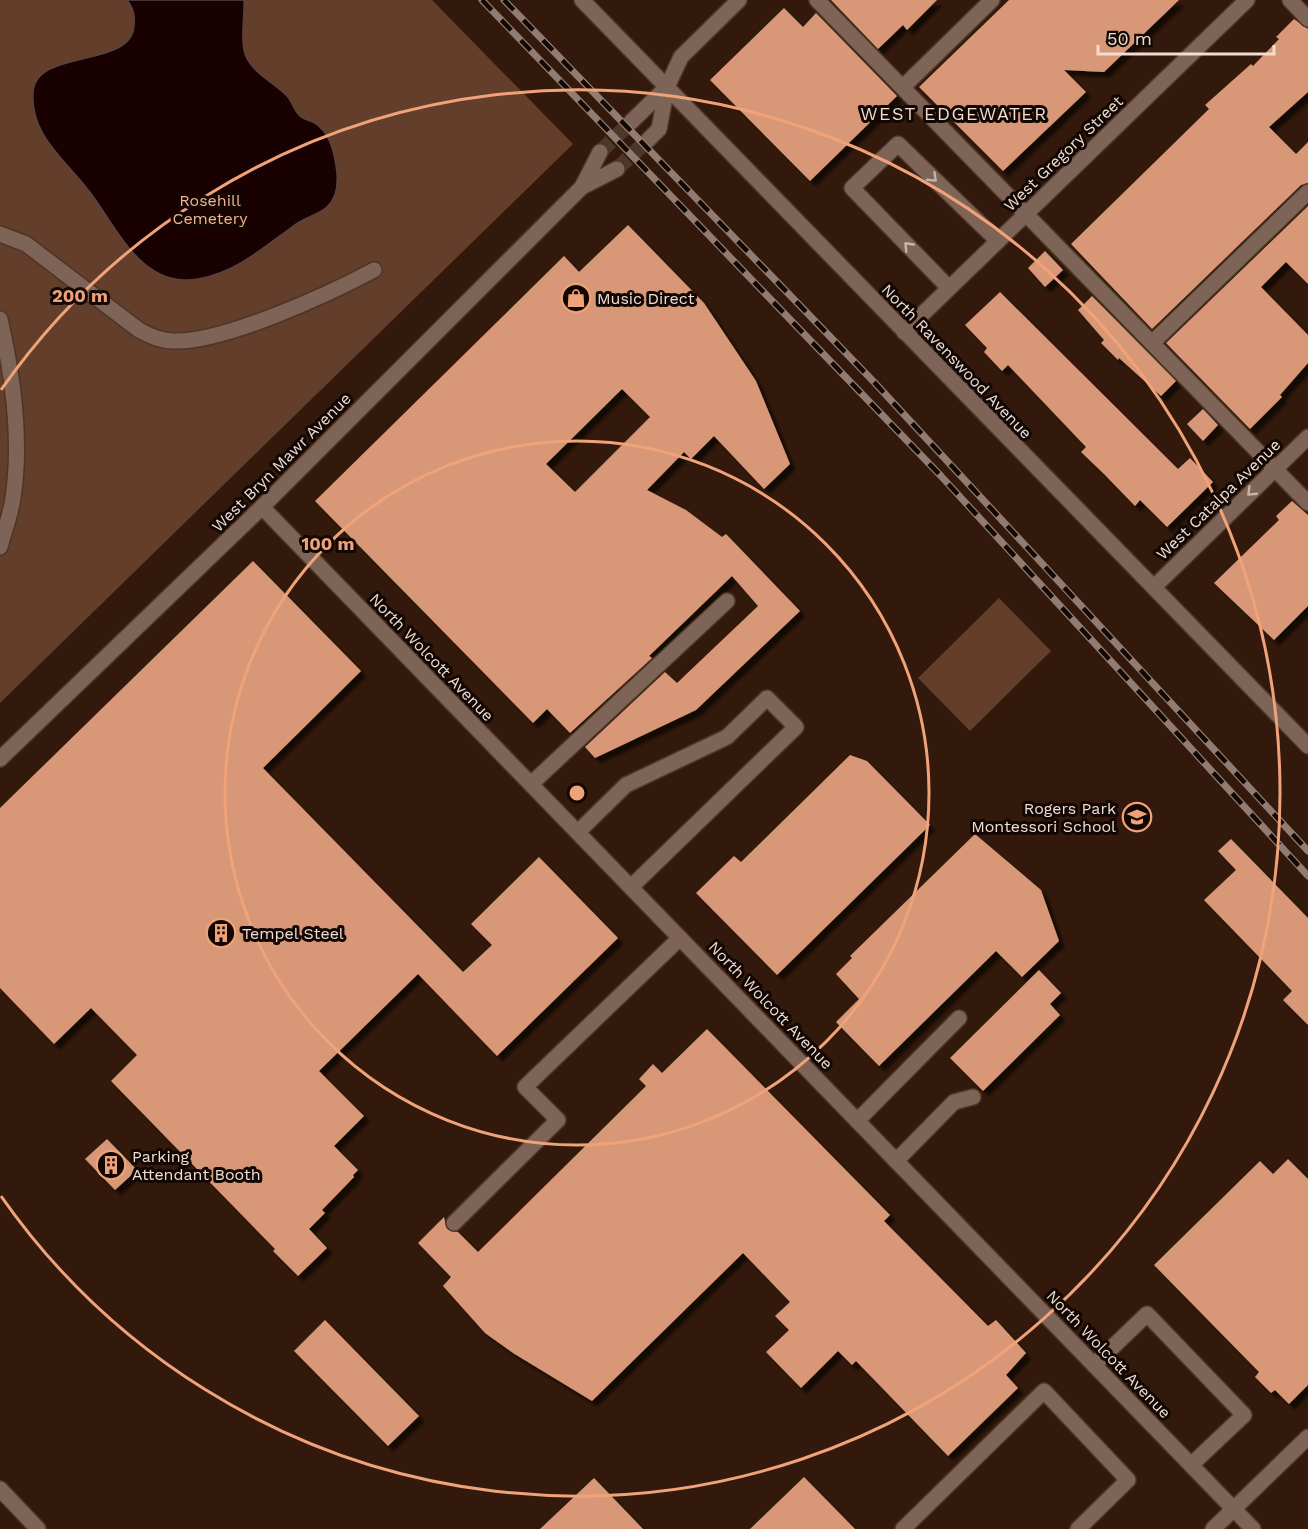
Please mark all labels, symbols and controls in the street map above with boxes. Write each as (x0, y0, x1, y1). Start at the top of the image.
scale bar (1098, 18, 1274, 56)
text: 50 m (1107, 28, 1152, 49)
street label: West Gregory Street (1000, 91, 1127, 215)
district label: WEST EDGEWATER (860, 103, 1048, 124)
one-way arrow (927, 171, 937, 182)
park label: Rosehill Cemetery (172, 191, 248, 228)
one-way arrow (904, 243, 915, 253)
street label: North Ravenswood Avenue (878, 280, 1036, 443)
shop icon: Music Direct (560, 282, 592, 314)
text: 200 m (52, 285, 108, 306)
place label: Music Direct (597, 289, 695, 308)
street label: West Bryn Mawr Avenue (208, 389, 355, 536)
street label: West Catalpa Avenue (1152, 435, 1284, 564)
one-way arrow (1247, 485, 1258, 496)
text: 100 m (301, 533, 355, 554)
street label: North Wolcott Avenue (366, 589, 498, 725)
centre of rings (567, 783, 587, 803)
place label: Rogers Park Montessori School (971, 799, 1116, 836)
school or university icon: Rogers Park Montessori School (1121, 801, 1153, 833)
building icon: Tempel Steel (205, 917, 237, 949)
place label: Tempel Steel (242, 924, 344, 943)
street label: North Wolcott Avenue (705, 937, 837, 1073)
place label: Parking Attendant Booth (132, 1147, 261, 1184)
building icon: Parking Attendant Booth (95, 1149, 127, 1181)
street label: North Wolcott Avenue (1043, 1286, 1175, 1422)

